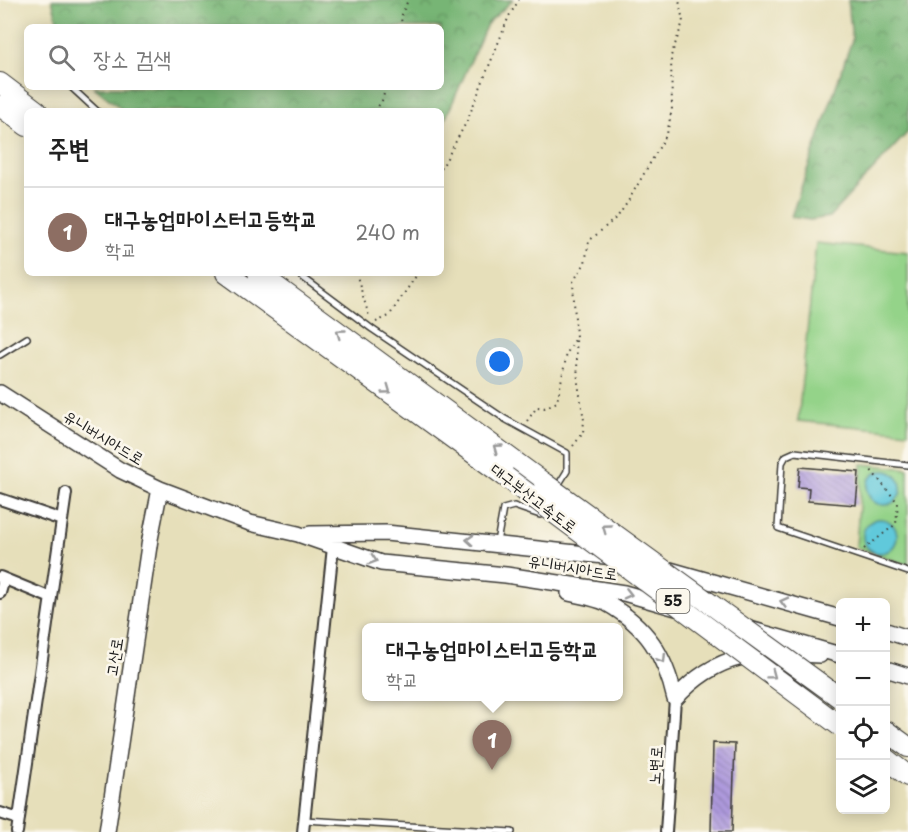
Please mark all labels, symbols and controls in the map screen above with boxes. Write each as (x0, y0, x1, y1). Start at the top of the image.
search box (24, 24, 444, 90)
icon: search (45, 41, 78, 74)
text: 장소 검색 (93, 41, 171, 74)
text: 주변 (48, 128, 90, 167)
text: 대구농업마이스터고등학교 (105, 201, 317, 234)
text: 1 (63, 217, 72, 247)
text: 240 m (355, 217, 420, 247)
text: 학교 (105, 234, 137, 264)
one-way arrow (335, 329, 346, 340)
your location (485, 347, 514, 376)
one-way arrow (381, 383, 392, 394)
street label: 유니버시아드로 (60, 403, 149, 470)
one-way arrow (493, 445, 504, 456)
street label: 대구부산고속도로 (486, 457, 583, 538)
one-way arrow (602, 524, 613, 535)
one-way arrow (466, 534, 475, 547)
street label: 유니버시아드로 (527, 547, 620, 585)
one-way arrow (367, 553, 378, 565)
one-way arrow (623, 587, 633, 600)
road number: 55 (656, 589, 690, 613)
one-way arrow (779, 597, 790, 609)
map controls (836, 598, 890, 814)
button: + (836, 598, 890, 652)
popup (362, 623, 623, 701)
text: 대구농업마이스터고등학교 (386, 631, 599, 664)
street label: 고산로 (98, 636, 128, 678)
button: − (836, 652, 890, 706)
one-way arrow (655, 653, 667, 663)
text: 학교 (386, 664, 418, 694)
one-way arrow (766, 668, 777, 679)
button: locate (836, 706, 890, 760)
pin: 1 (472, 720, 512, 770)
street label: 노변로 (641, 745, 667, 785)
button: layers (836, 760, 890, 814)

